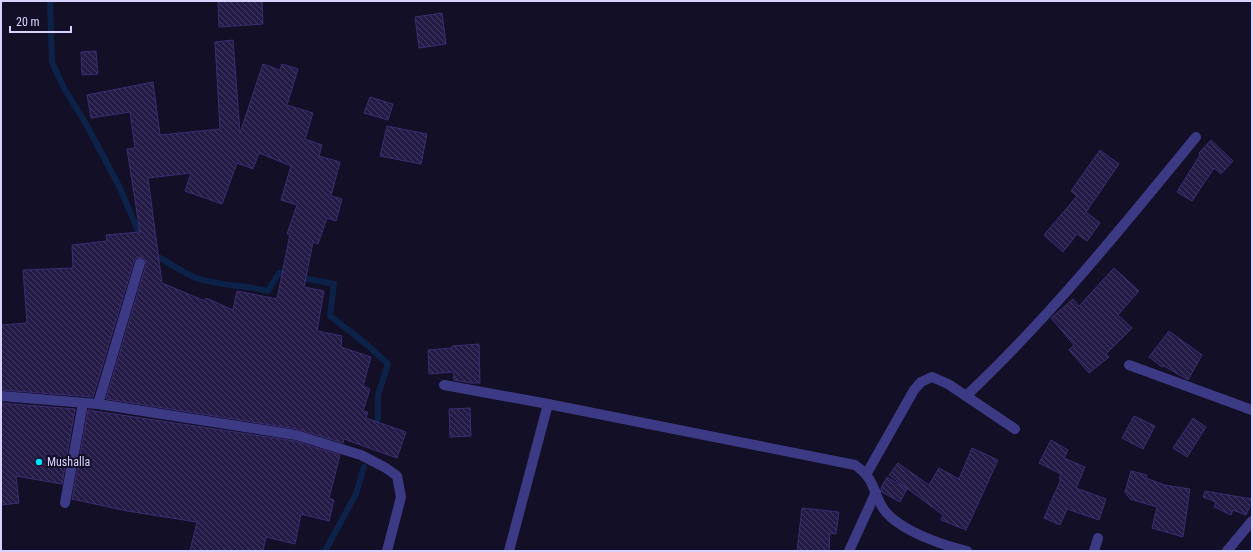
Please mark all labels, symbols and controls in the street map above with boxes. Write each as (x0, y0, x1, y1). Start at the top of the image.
scale bar (10, 8, 71, 34)
text: 20 m (16, 15, 40, 29)
place label: Mushalla (47, 455, 90, 469)
marker: Mushalla (34, 457, 44, 467)

